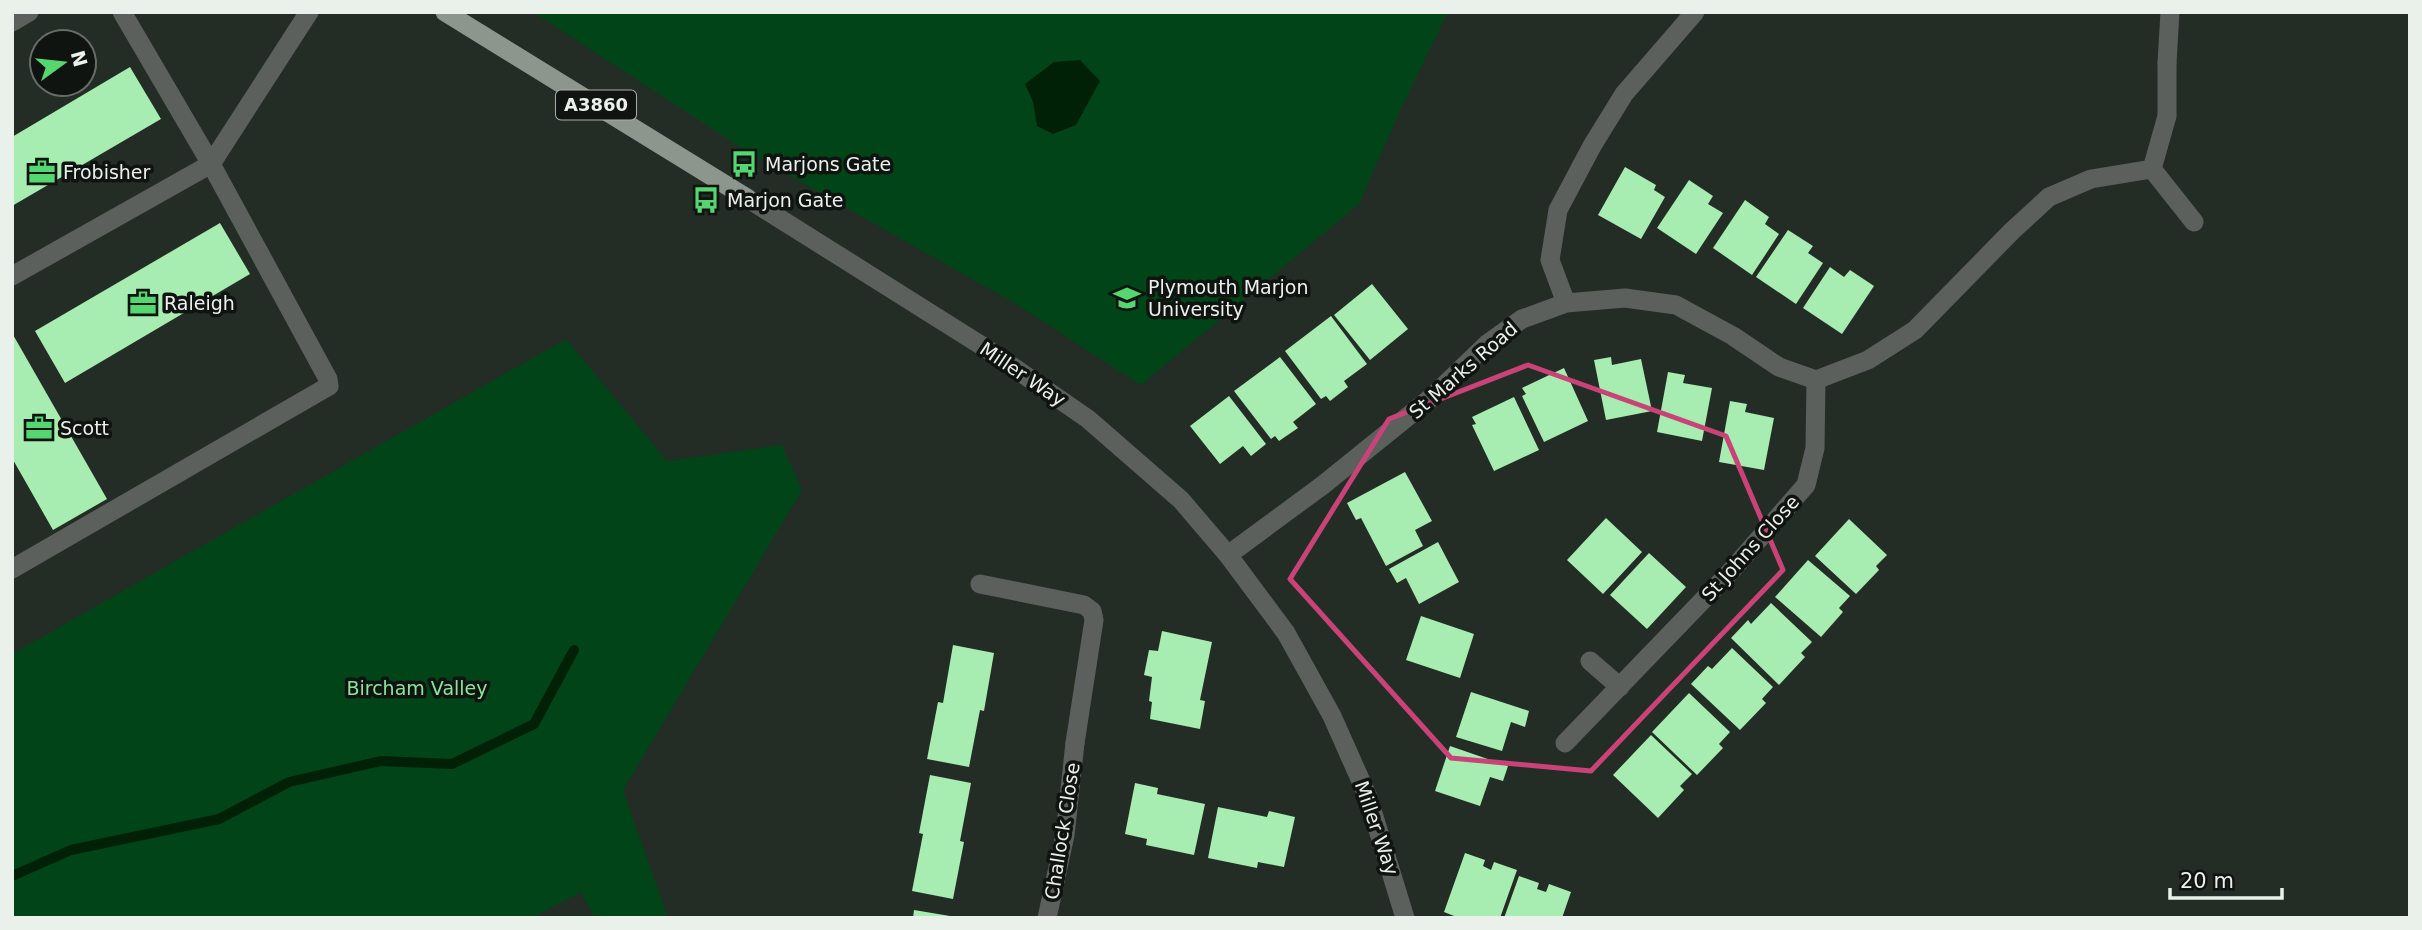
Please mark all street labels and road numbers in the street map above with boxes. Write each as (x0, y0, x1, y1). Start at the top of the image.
road number: A3860 (556, 90, 636, 120)
street label: St Marks Road (1404, 317, 1522, 423)
street label: Miller Way (976, 337, 1070, 411)
street label: St Johns Close (1697, 491, 1803, 605)
street label: Challock Close (1040, 761, 1084, 901)
street label: Miller Way (1351, 778, 1403, 878)

